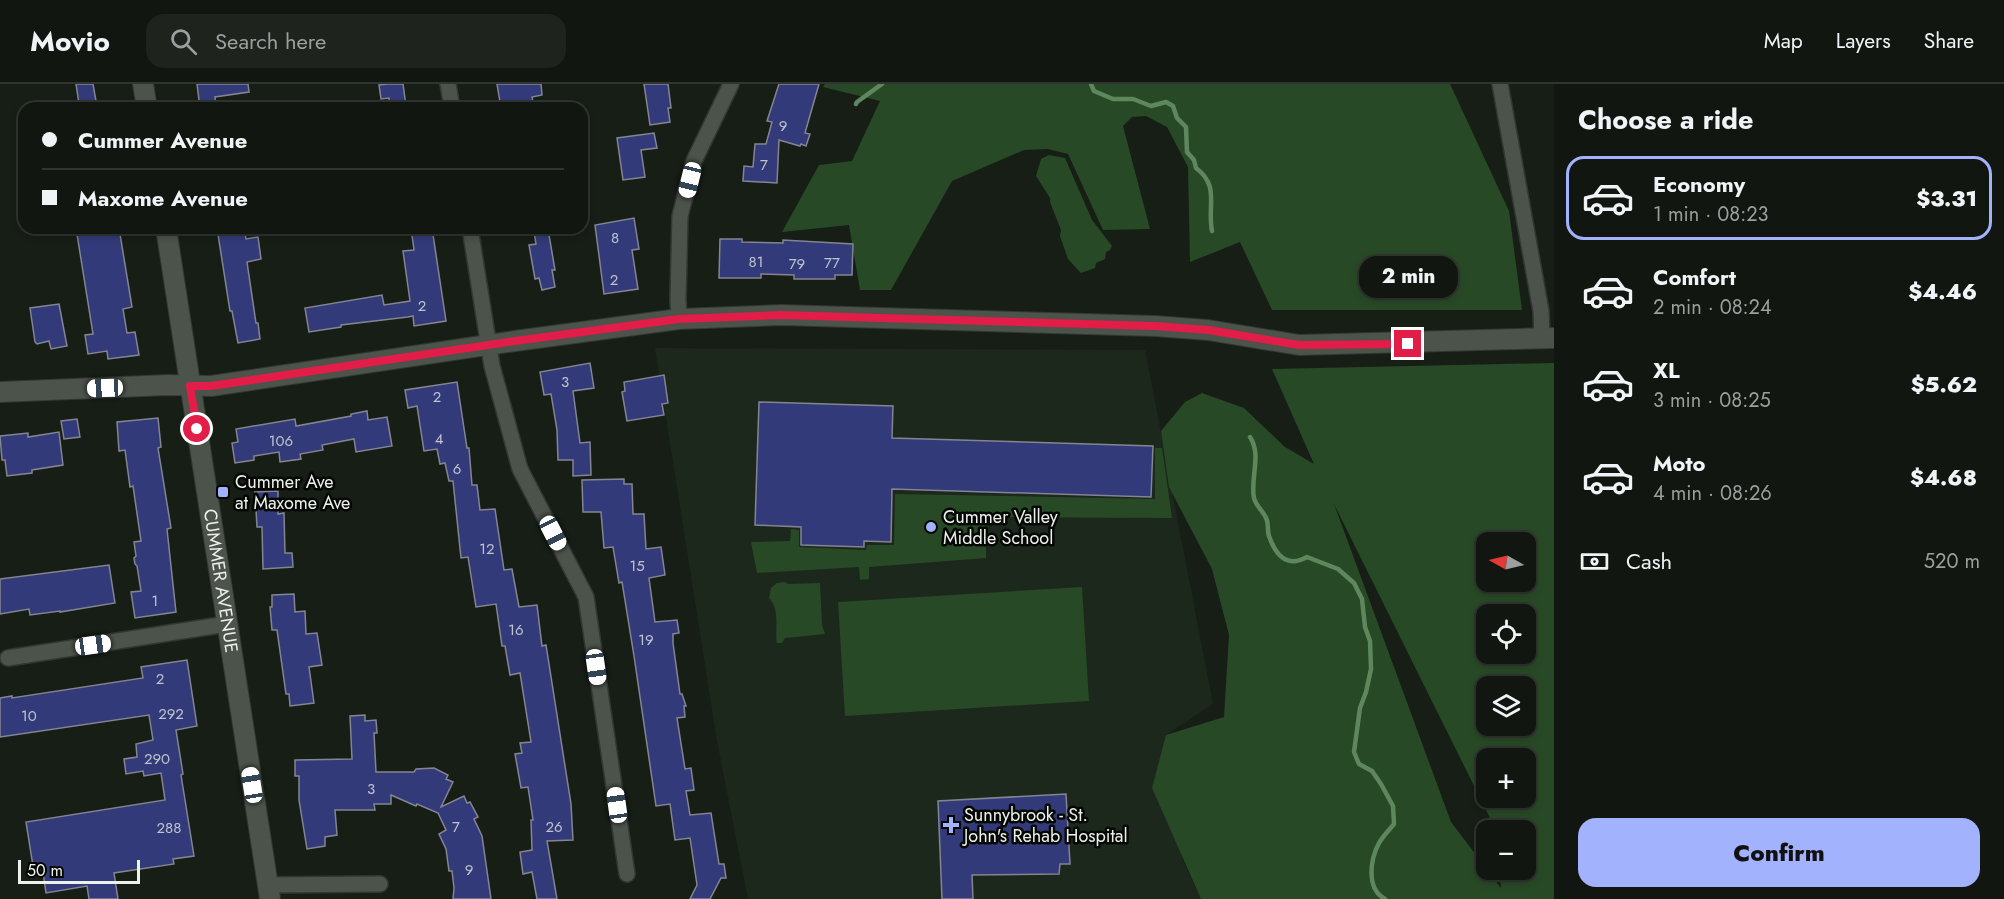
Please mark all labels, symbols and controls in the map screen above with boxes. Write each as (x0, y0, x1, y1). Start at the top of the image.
search box (146, 14, 566, 68)
text: Movio (30, 21, 110, 62)
icon: search (167, 25, 200, 58)
text: Search here (215, 25, 326, 57)
text: Map (1764, 26, 1803, 56)
text: Layers (1836, 26, 1891, 56)
text: Share (1924, 26, 1974, 56)
text: Choose a ride (1578, 100, 1753, 139)
house number: 9 (779, 115, 787, 137)
text: Cummer Avenue (78, 124, 247, 156)
house number: 7 (760, 154, 768, 176)
car (677, 160, 703, 200)
text: Economy (1653, 168, 1745, 200)
icon: car (1581, 171, 1635, 225)
text: Maxome Avenue (78, 182, 248, 214)
text: $3.31 (1916, 182, 1977, 214)
text: 1 min · 08:23 (1653, 200, 1769, 229)
house number: 8 (611, 227, 619, 249)
house number: 81 (749, 251, 763, 273)
house number: 77 (824, 252, 840, 274)
house number: 79 (789, 253, 805, 275)
callout: 2 min (1358, 257, 1458, 299)
text: Comfort (1653, 261, 1736, 293)
text: 2 min (1382, 262, 1435, 291)
icon: car (1581, 264, 1635, 318)
house number: 2 (610, 269, 618, 291)
text: $4.46 (1908, 275, 1977, 307)
text: 2 min · 08:24 (1653, 293, 1772, 322)
house number: 2 (418, 295, 426, 317)
route end (1394, 330, 1421, 357)
text: XL (1653, 354, 1680, 386)
icon: car (1581, 357, 1635, 411)
text: $5.62 (1911, 368, 1977, 400)
house number: 3 (561, 371, 569, 393)
car (87, 378, 123, 398)
house number: 2 (433, 386, 441, 408)
text: 3 min · 08:25 (1653, 386, 1771, 415)
route start (183, 415, 210, 442)
house number: 4 (435, 428, 444, 450)
house number: 106 (269, 430, 293, 452)
text: Moto (1653, 447, 1706, 479)
icon: car (1581, 450, 1635, 504)
house number: 6 (453, 458, 461, 480)
text: $4.68 (1910, 461, 1977, 493)
place label: Cummer Ave at Maxome Ave (235, 469, 350, 516)
text: 4 min · 08:26 (1653, 479, 1772, 508)
marker: Cummer Ave at Maxome Ave (216, 485, 230, 499)
place label: Cummer Valley Middle School (943, 504, 1058, 551)
street label: CUMMER AVENUE (197, 507, 245, 655)
car (537, 513, 569, 553)
marker: Cummer Valley Middle School (924, 520, 938, 534)
north arrow (1476, 532, 1536, 592)
map controls (1476, 532, 1536, 880)
house number: 12 (479, 538, 495, 560)
icon: cash (1578, 545, 1611, 578)
text: Cash (1626, 545, 1672, 577)
text: 520 m (1924, 547, 1980, 576)
house number: 15 (629, 555, 645, 577)
house number: 1 (152, 590, 158, 612)
button: locate (1476, 604, 1536, 664)
house number: 16 (508, 619, 524, 641)
house number: 19 (638, 629, 654, 651)
car (74, 634, 112, 656)
car (585, 648, 607, 686)
house number: 2 (156, 668, 164, 690)
button: layers (1476, 676, 1536, 736)
house number: 292 (158, 703, 184, 725)
house number: 10 (21, 705, 37, 727)
house number: 290 (144, 748, 170, 770)
button: + (1476, 748, 1536, 808)
car (240, 766, 264, 804)
house number: 3 (367, 778, 375, 800)
car (606, 786, 628, 824)
place label: Sunnybrook - St. John's Rehab Hospital (962, 802, 1128, 849)
house number: 7 (452, 816, 460, 838)
house number: 26 (545, 816, 563, 838)
marker: Sunnybrook - St. John's Rehab Hospital (942, 816, 960, 834)
house number: 288 (157, 817, 181, 839)
button: Confirm (1578, 818, 1980, 887)
button: − (1476, 820, 1536, 880)
scale bar (18, 857, 140, 884)
text: 50 m (27, 859, 63, 882)
house number: 9 (465, 859, 473, 881)

